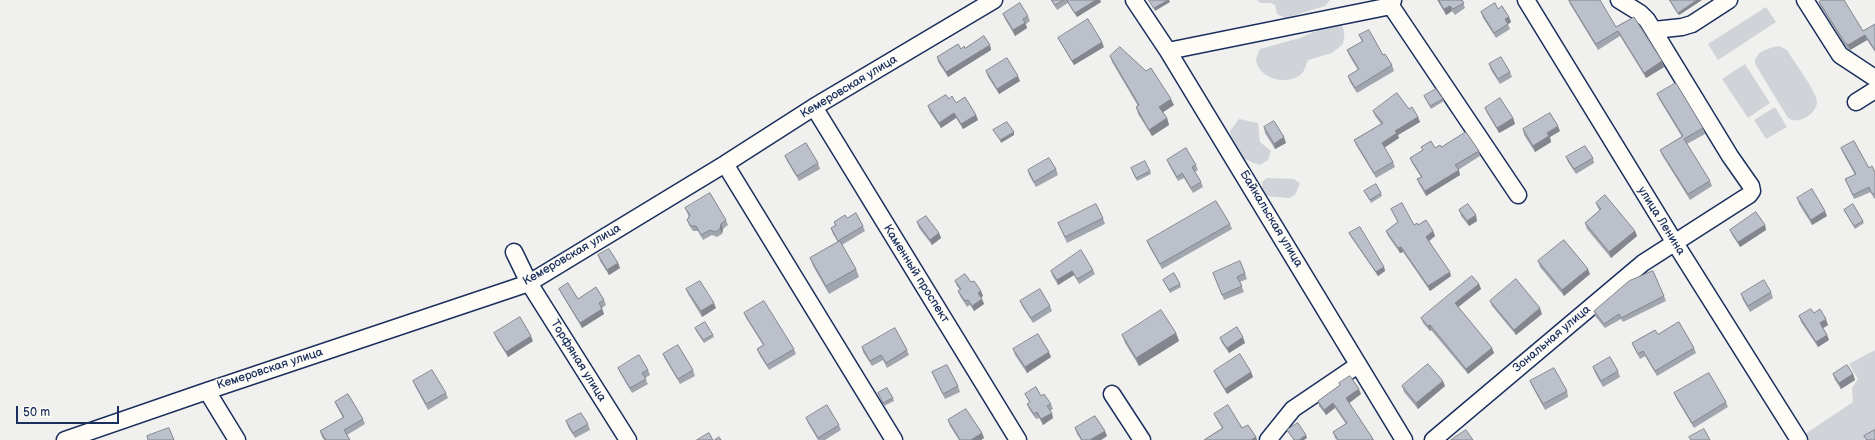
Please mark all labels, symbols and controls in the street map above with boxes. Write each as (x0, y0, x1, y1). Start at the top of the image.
street label: Кемеровская улица (798, 52, 900, 122)
street label: Байкальская улица (1236, 168, 1306, 270)
street label: улица Ленина (1634, 184, 1688, 258)
street label: Кемеровская улица (521, 221, 623, 289)
street label: Каменный проспект (880, 222, 952, 326)
street label: Зональная улица (1510, 302, 1594, 376)
street label: Торфяная улица (547, 317, 609, 405)
street label: Кемеровская улица (215, 345, 325, 393)
scale bar (18, 398, 121, 424)
text: 50 m (23, 405, 50, 420)

